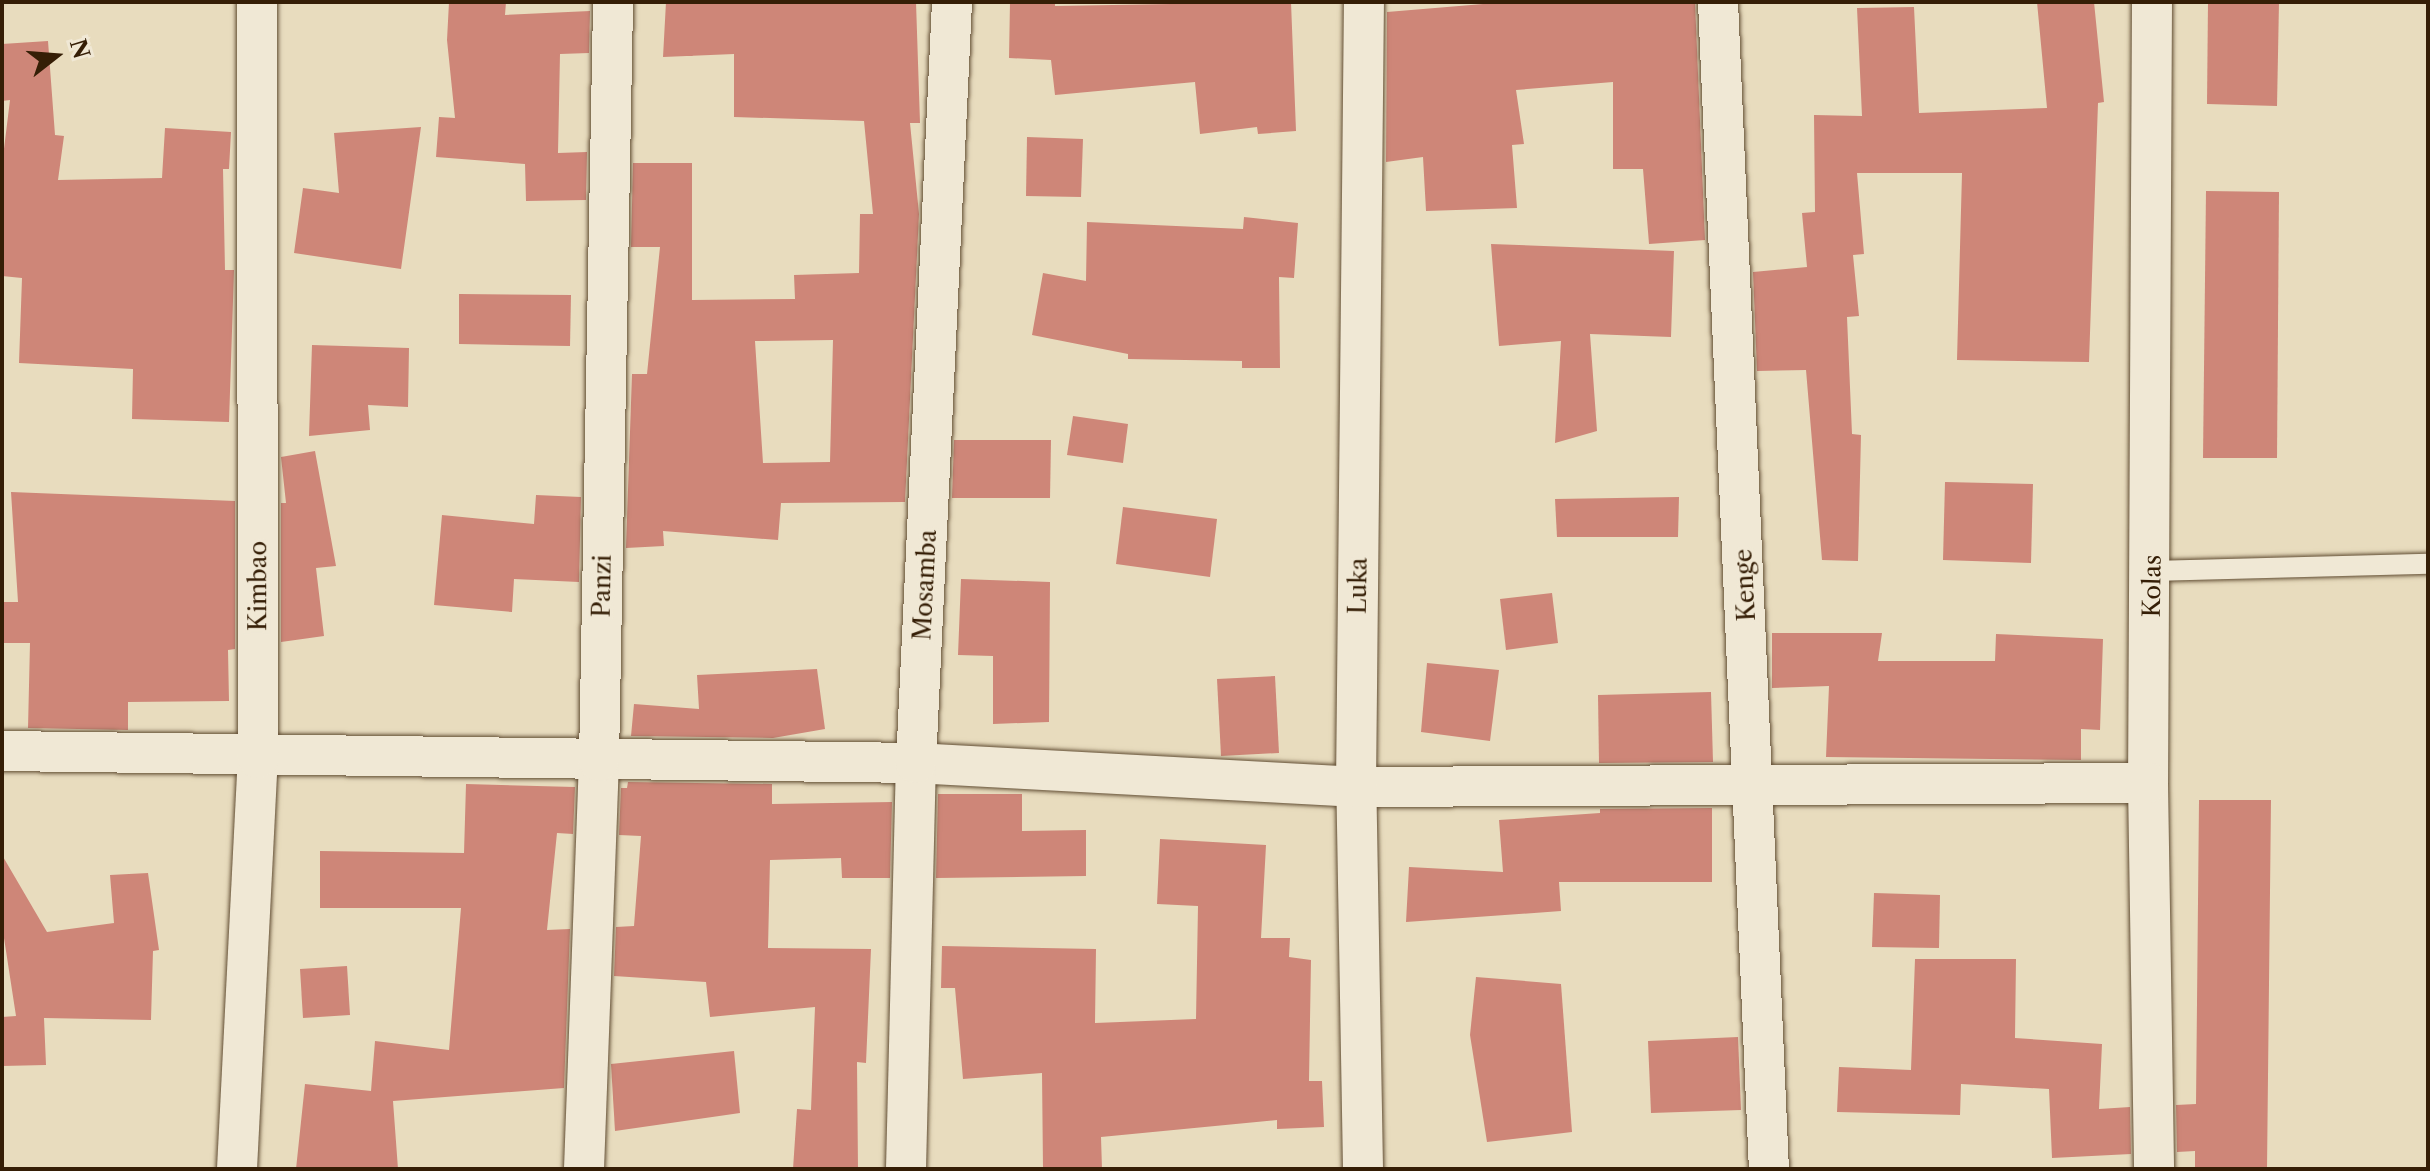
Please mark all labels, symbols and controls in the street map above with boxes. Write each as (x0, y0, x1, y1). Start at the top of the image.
north arrow (16, 16, 96, 96)
text: N (64, 36, 95, 62)
street label: Mosamba (908, 529, 942, 641)
street label: Kimbao (244, 541, 272, 631)
street label: Kenge (1729, 548, 1761, 622)
street label: Panzi (587, 554, 617, 618)
street label: Kolas (2137, 554, 2167, 618)
street label: Luka (1343, 557, 1373, 615)

